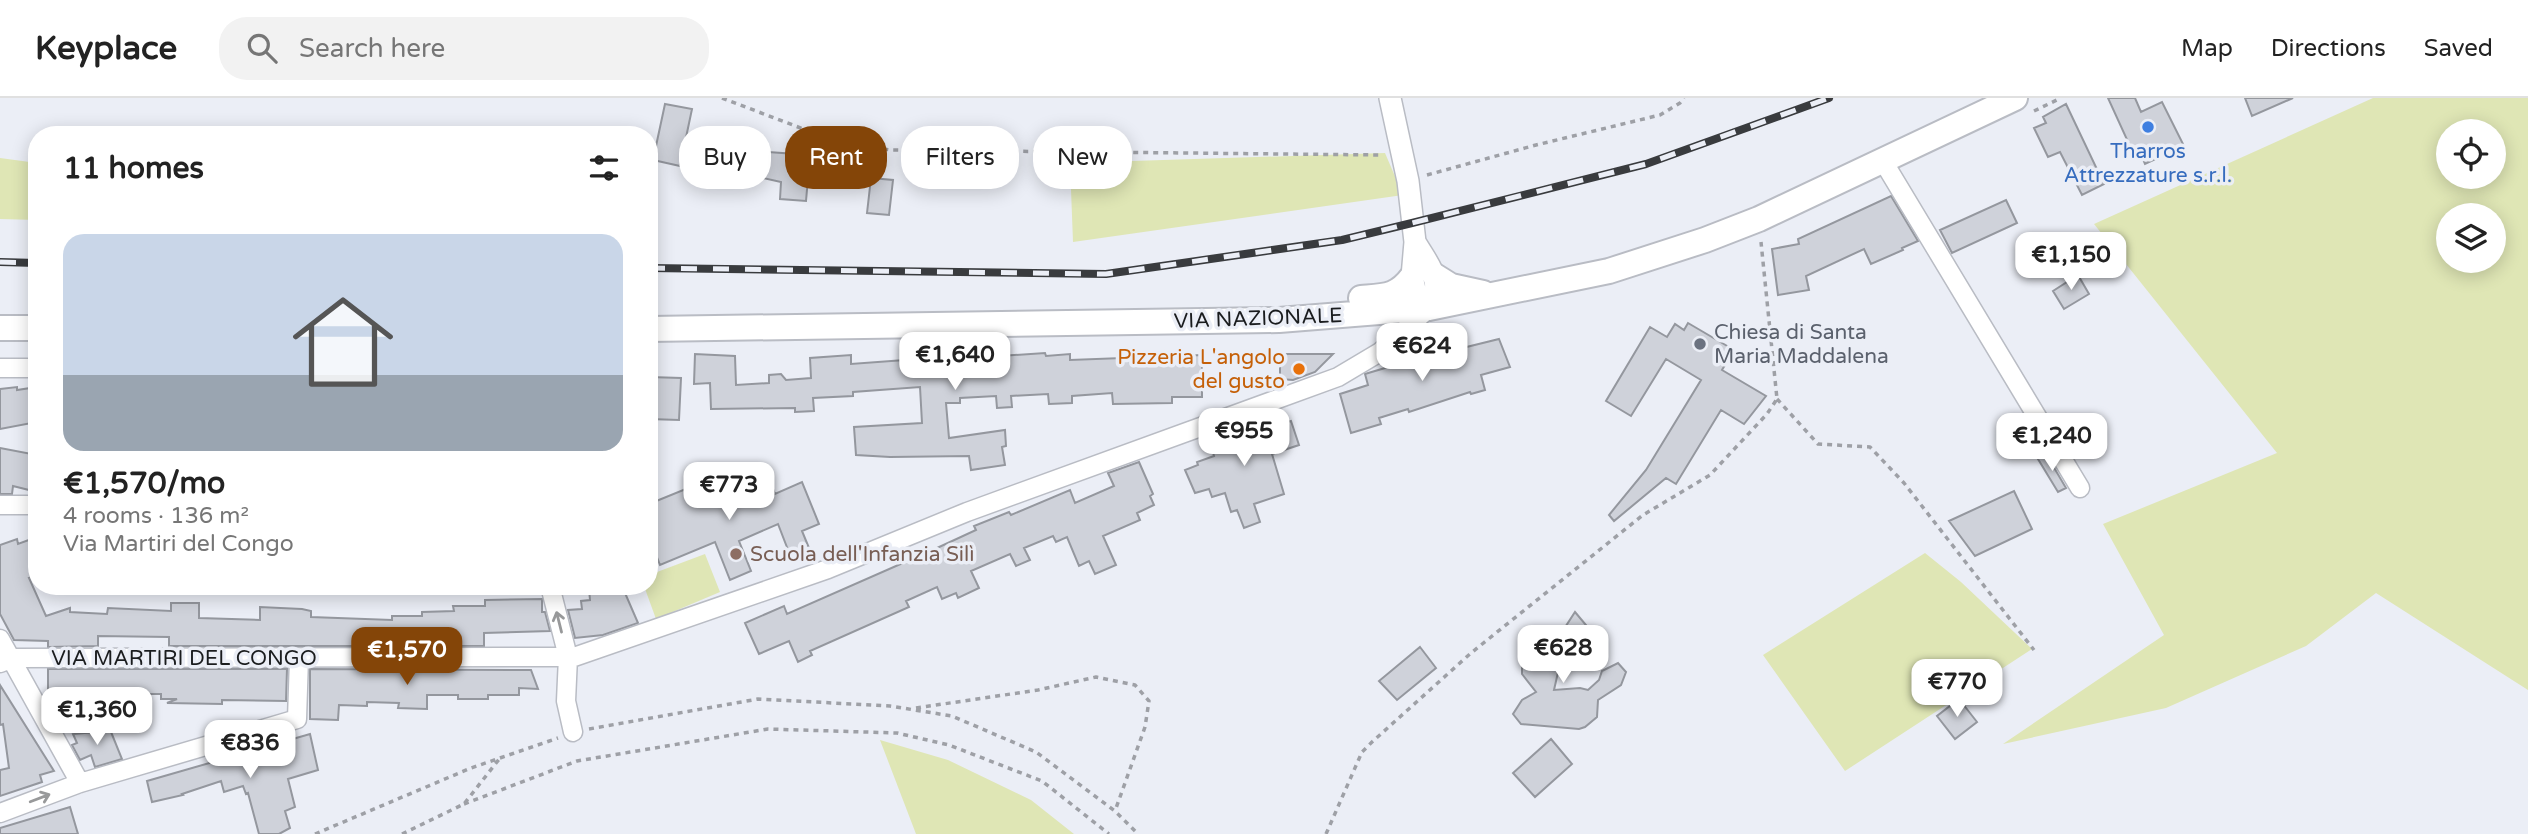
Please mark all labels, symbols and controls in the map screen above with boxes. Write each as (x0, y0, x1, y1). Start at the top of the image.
search box (219, 17, 709, 80)
text: Keyplace (35, 29, 177, 68)
icon: search (243, 29, 281, 67)
text: Search here (299, 33, 445, 64)
text: Map (2181, 34, 2233, 63)
text: Directions (2271, 34, 2386, 63)
text: Saved (2424, 34, 2493, 63)
marker: Tharros Attrezzature s.r.l. (2140, 119, 2156, 135)
map controls (2436, 119, 2506, 273)
button: locate (2436, 119, 2506, 189)
chip: Buy (679, 126, 771, 189)
chip: Rent (785, 126, 887, 189)
chip: Filters (901, 126, 1019, 189)
chip: New (1033, 126, 1132, 189)
place label: Tharros Attrezzature s.r.l. (2064, 139, 2232, 188)
icon: filters (585, 149, 623, 187)
text: 11 homes (63, 150, 204, 187)
button: layers (2436, 203, 2506, 273)
pin: €1,150 (2014, 232, 2128, 292)
text: €1,150 (2031, 241, 2111, 269)
icon: home (280, 279, 406, 405)
street label: VIA NAZIONALE (1173, 303, 1343, 334)
place label: Chiesa di Santa Maria Maddalena (1714, 320, 1889, 369)
pin: €624 (1381, 324, 1463, 383)
pin: €1,640 (898, 332, 1012, 392)
text: €624 (1392, 332, 1452, 360)
marker: Chiesa di Santa Maria Maddalena (1692, 336, 1708, 352)
text: €1,640 (915, 341, 995, 369)
place label: Pizzeria L'angolo del gusto (1117, 345, 1285, 394)
marker: Pizzeria L'angolo del gusto (1291, 361, 1307, 377)
pin: €955 (1203, 408, 1285, 468)
pin: €1,240 (1995, 414, 2109, 473)
text: €955 (1214, 417, 1274, 445)
text: €1,240 (2012, 422, 2092, 450)
pin: €773 (688, 462, 770, 522)
text: €1,570/mo (63, 465, 225, 502)
text: €773 (699, 471, 759, 499)
text: 4 rooms · 136 m² (63, 502, 249, 530)
text: Via Martiri del Congo (63, 530, 294, 558)
place label: Scuola dell'Infanzia Silì (750, 542, 974, 567)
marker: Scuola dell'Infanzia Silì (728, 546, 744, 562)
one-way arrow (552, 611, 565, 633)
pin: €628 (1522, 626, 1604, 685)
pin: €1,570 (350, 628, 464, 687)
text: €628 (1533, 634, 1593, 662)
text: €1,570 (367, 636, 447, 664)
street label: VIA MARTIRI DEL CONGO (51, 646, 317, 671)
pin: €770 (1916, 660, 1998, 719)
text: €770 (1927, 668, 1987, 696)
pin: €1,360 (40, 688, 154, 747)
text: €1,360 (57, 696, 137, 724)
pin: €836 (209, 720, 291, 780)
text: €836 (220, 729, 280, 757)
one-way arrow (29, 791, 51, 804)

